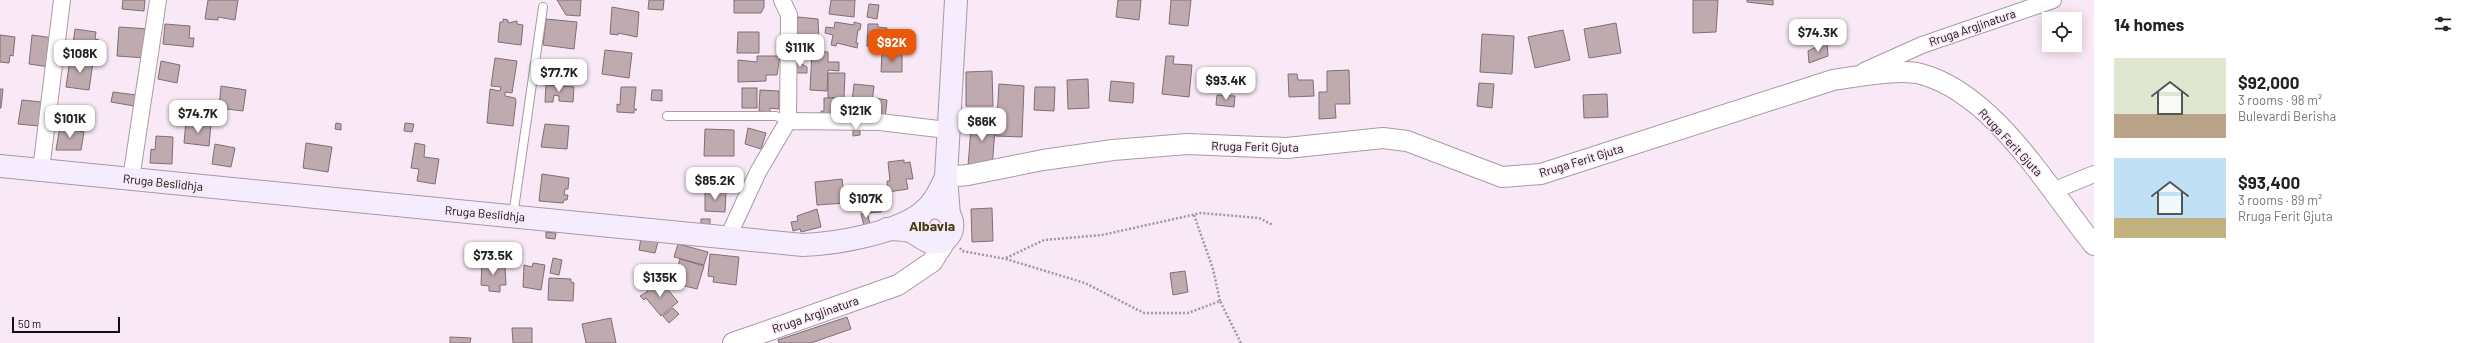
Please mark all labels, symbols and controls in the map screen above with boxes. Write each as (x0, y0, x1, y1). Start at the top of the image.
street label: Rruga Argjinatura (1927, 6, 2017, 48)
map controls (2042, 12, 2082, 52)
button: locate (2042, 12, 2082, 52)
icon: filters (2432, 13, 2454, 35)
text: 14 homes (2114, 14, 2184, 34)
pin: $74.3K (1785, 19, 1851, 53)
text: $74.3K (1798, 24, 1838, 40)
pin: $92K (868, 29, 916, 63)
pin: $111K (772, 34, 828, 68)
text: $92K (877, 34, 907, 50)
text: $111K (785, 39, 815, 55)
pin: $108K (52, 40, 108, 74)
text: $108K (63, 45, 97, 61)
pin: $77.7K (526, 59, 592, 93)
text: $77.7K (540, 64, 578, 80)
pin: $93.4K (1193, 67, 1259, 101)
text: $93.4K (1206, 72, 1246, 88)
text: $92,000 (2238, 72, 2299, 92)
icon: home (2146, 74, 2194, 122)
text: 3 rooms · 98 m² (2238, 92, 2322, 108)
pin: $121K (828, 97, 884, 131)
pin: $74.7K (165, 100, 231, 134)
text: $121K (840, 102, 872, 118)
pin: $101K (42, 105, 98, 139)
text: $74.7K (178, 105, 218, 121)
street label: Rruga Ferit Gjuta (1976, 105, 2046, 179)
pin: $66K (958, 108, 1006, 142)
text: Bulevardi Berisha (2238, 108, 2336, 124)
text: $101K (54, 110, 86, 126)
text: $66K (967, 113, 997, 129)
street label: Rruga Ferit Gjuta (1211, 138, 1299, 154)
street label: Rruga Ferit Gjuta (1537, 141, 1625, 179)
pin: $85.2K (682, 167, 748, 201)
street label: Rruga Beslidhja (122, 171, 204, 193)
text: $85.2K (695, 172, 735, 188)
text: $93,400 (2238, 172, 2300, 192)
icon: home (2146, 174, 2194, 222)
pin: $107K (838, 185, 894, 219)
text: $107K (849, 190, 883, 206)
text: 3 rooms · 89 m² (2238, 192, 2322, 208)
street label: Rruga Beslidhja (444, 203, 526, 223)
text: Rruga Ferit Gjuta (2238, 208, 2333, 224)
district label: Albavia (909, 217, 955, 234)
pin: $73.5K (460, 242, 526, 276)
text: $73.5K (473, 247, 513, 263)
pin: $135K (632, 264, 688, 298)
text: $135K (643, 269, 677, 285)
street label: Rruga Argjinatura (770, 293, 860, 335)
scale bar (12, 315, 120, 334)
text: 50 m (18, 317, 41, 330)

